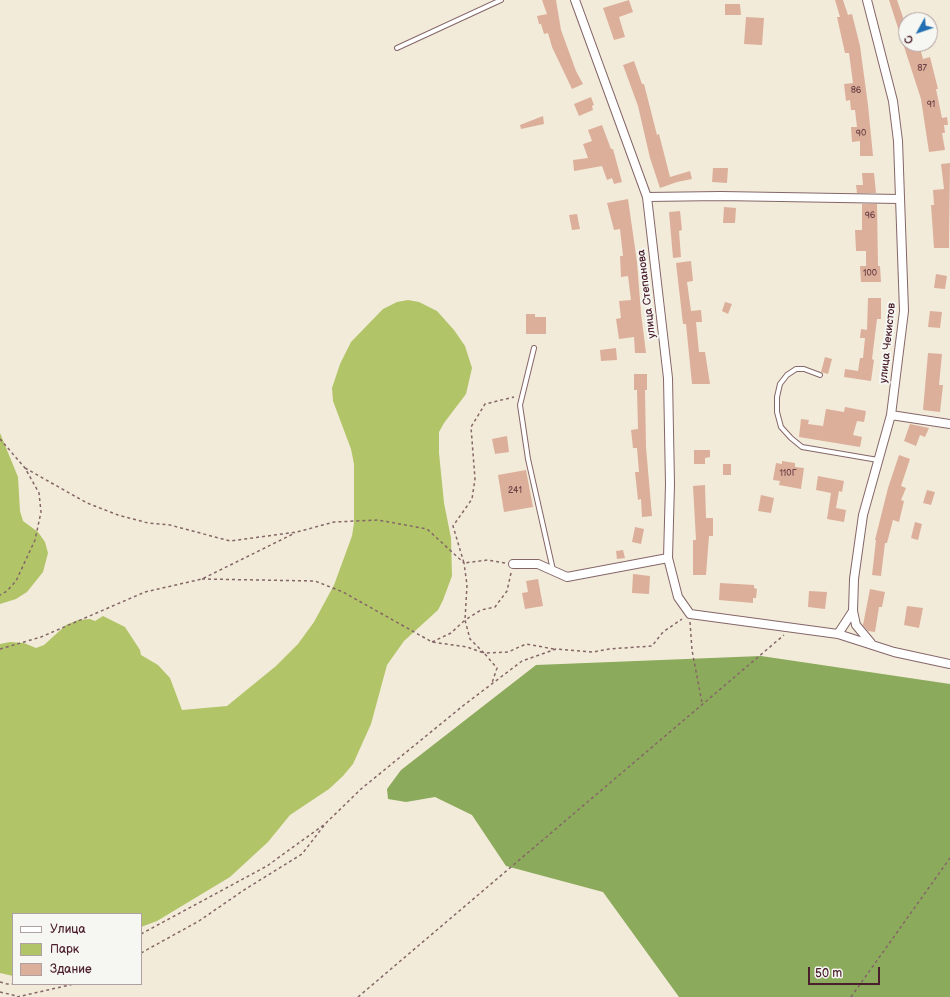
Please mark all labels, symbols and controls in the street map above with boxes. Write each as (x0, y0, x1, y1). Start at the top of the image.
north arrow (898, 12, 938, 52)
text: С (902, 32, 917, 47)
house number: 87 (917, 64, 927, 74)
house number: 86 (851, 86, 861, 96)
house number: 91 (927, 100, 935, 110)
house number: 90 (856, 129, 866, 139)
house number: 96 (865, 211, 875, 221)
street label: улица Степанова (635, 249, 659, 339)
house number: 100 (863, 269, 877, 279)
street label: улица Чекистов (877, 302, 899, 384)
house number: 110Г (779, 469, 797, 479)
house number: 241 (508, 486, 522, 496)
legend (12, 913, 142, 985)
text: Улица (50, 922, 86, 937)
text: Парк (50, 942, 79, 957)
scale bar (810, 959, 882, 985)
text: Здание (50, 962, 92, 977)
text: 50 m (815, 966, 842, 981)

